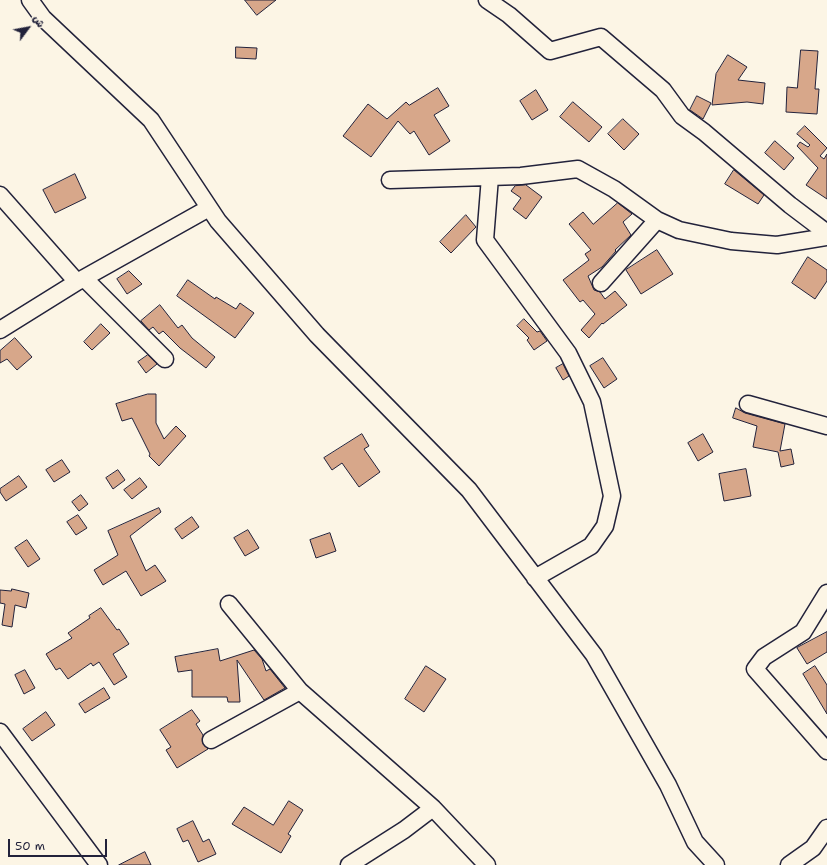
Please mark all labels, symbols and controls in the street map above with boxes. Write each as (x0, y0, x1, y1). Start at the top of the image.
north arrow (8, 8, 48, 48)
text: ش (29, 12, 48, 30)
scale bar (10, 831, 109, 857)
text: 50 m (15, 838, 45, 854)

